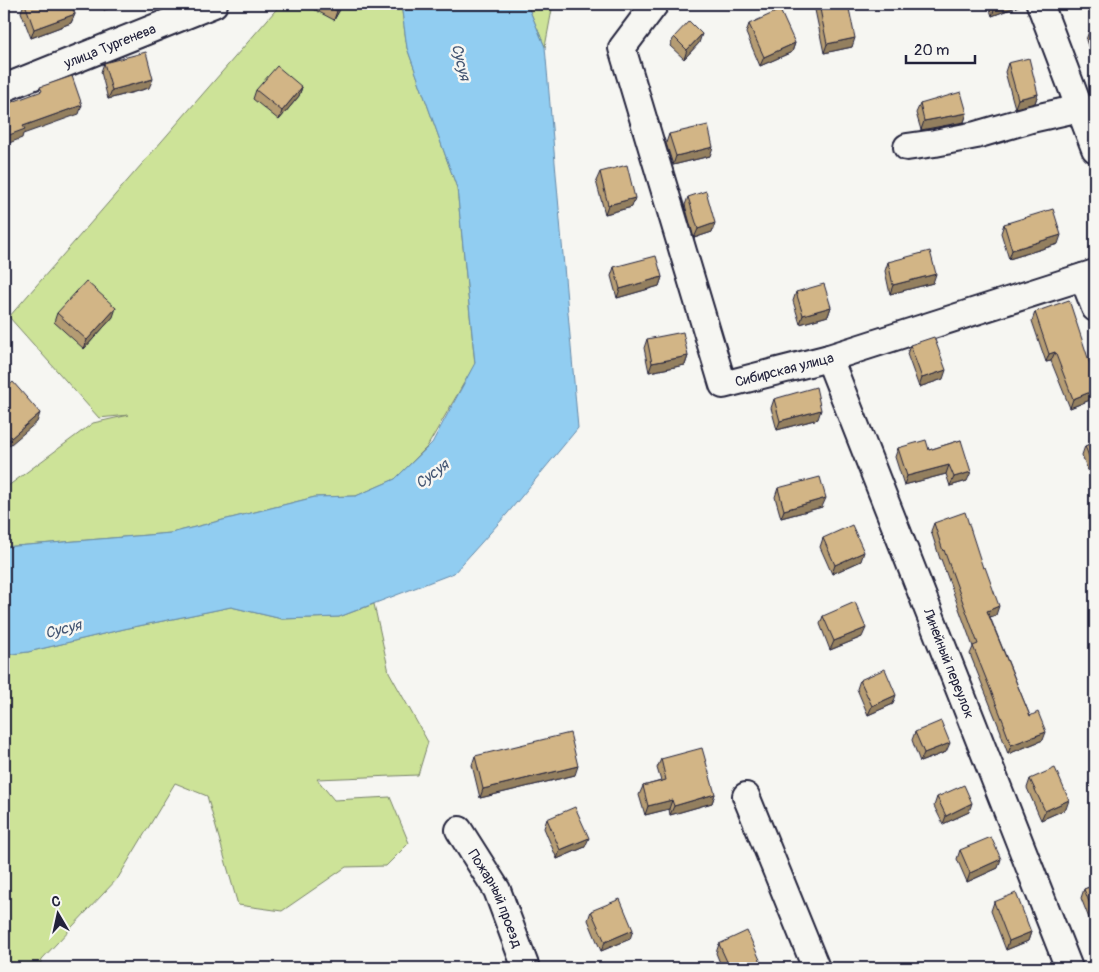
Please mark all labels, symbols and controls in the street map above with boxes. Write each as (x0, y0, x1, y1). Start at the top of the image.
street label: улица Тургенева (61, 20, 158, 72)
scale bar (906, 32, 975, 64)
text: 20 m (914, 41, 949, 60)
water label: Сусуя (447, 42, 475, 84)
street label: Сибирская улица (733, 349, 836, 391)
water label: Сусуя (412, 455, 454, 493)
street label: Линейный переулок (919, 605, 978, 721)
water label: Сусуя (43, 615, 85, 643)
street label: Пожарный проезд (464, 846, 526, 950)
north arrow (32, 890, 82, 940)
text: С (50, 893, 62, 911)

